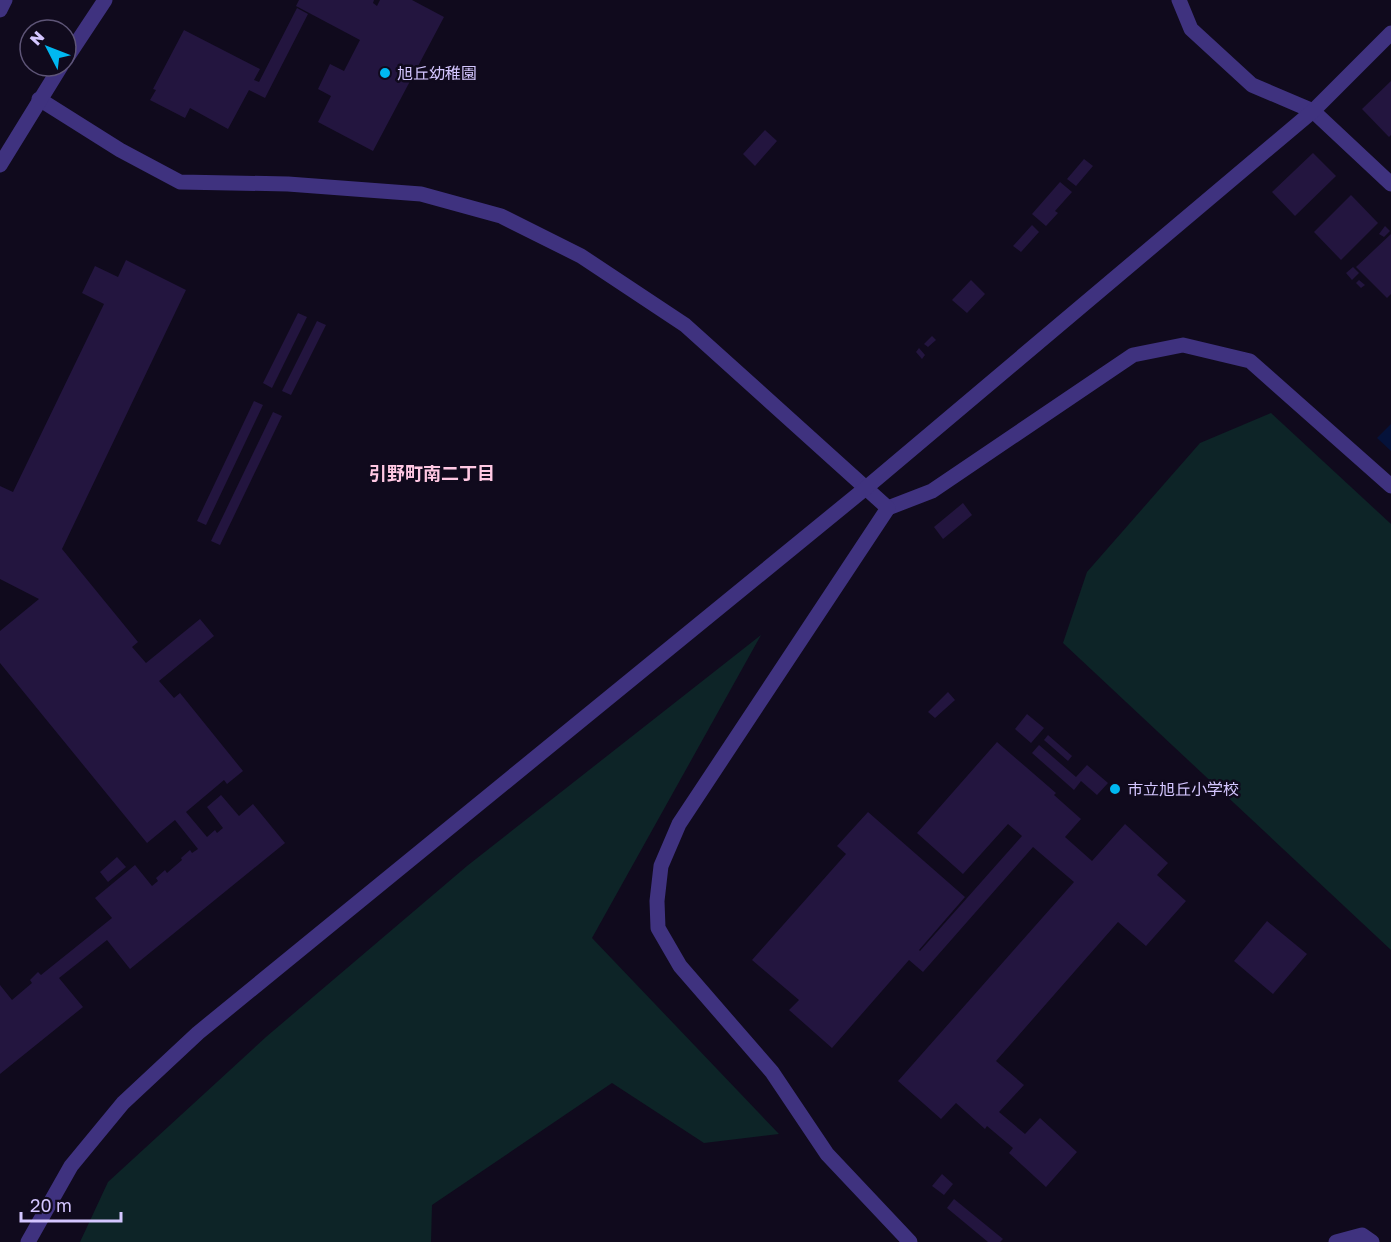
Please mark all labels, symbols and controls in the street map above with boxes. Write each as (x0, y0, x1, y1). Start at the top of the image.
north arrow (18, 18, 78, 78)
text: N (25, 27, 48, 49)
place label: 旭丘幼稚園 (397, 63, 477, 83)
marker: 旭丘幼稚園 (378, 66, 392, 80)
district label: 引野町南二丁目 (369, 462, 495, 484)
place label: 市立旭丘小学校 (1127, 779, 1239, 799)
marker: 市立旭丘小学校 (1108, 782, 1122, 796)
scale bar (21, 1185, 122, 1223)
text: 20 m (30, 1194, 72, 1216)

